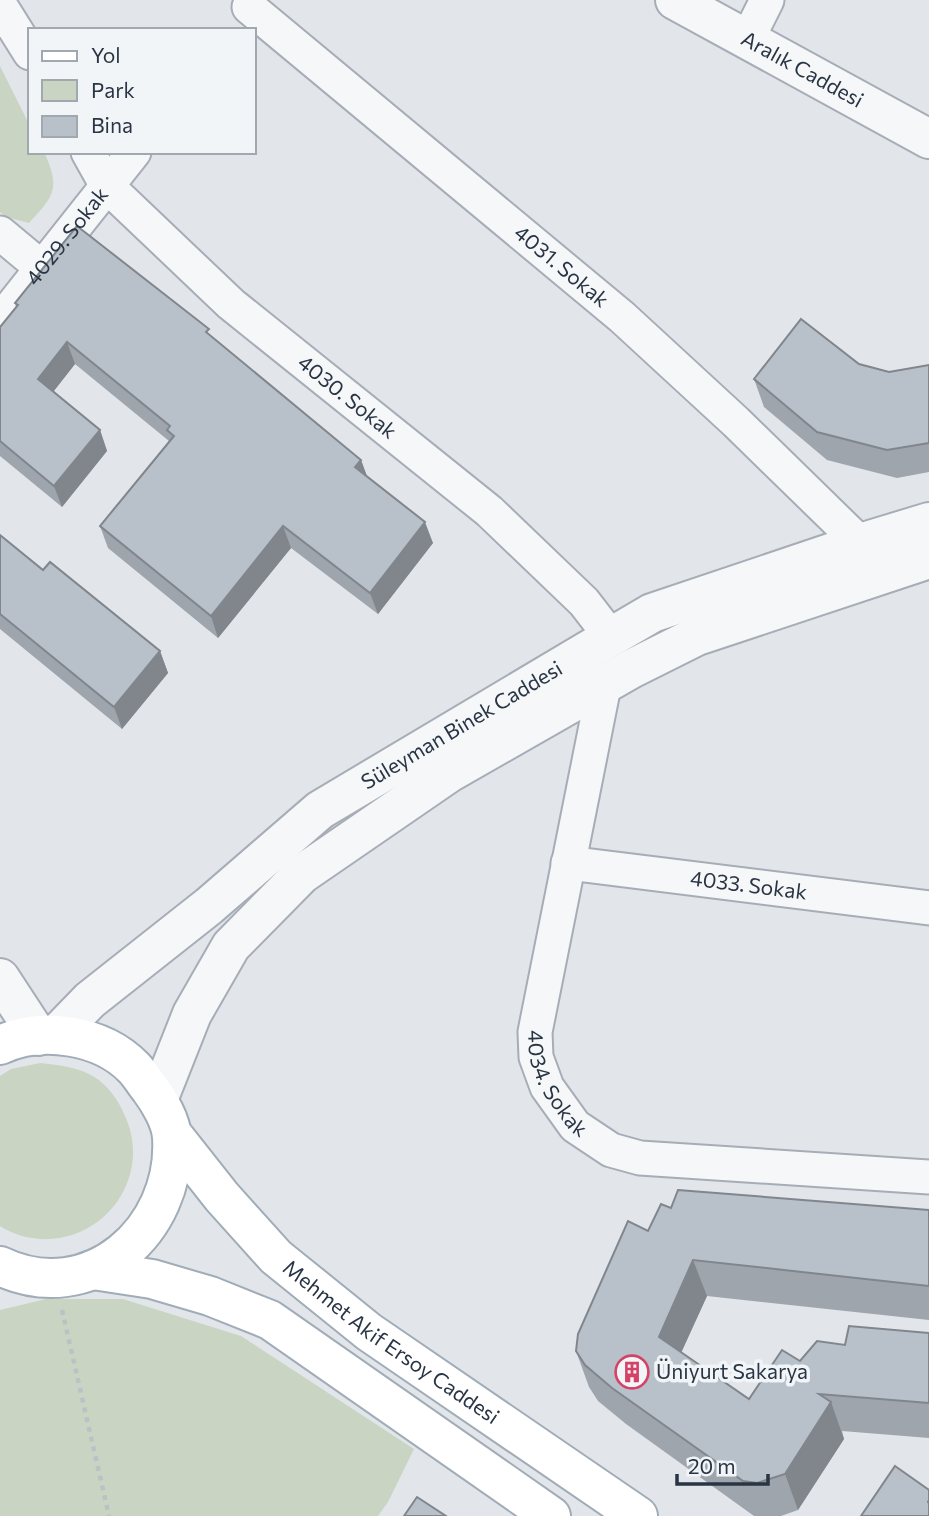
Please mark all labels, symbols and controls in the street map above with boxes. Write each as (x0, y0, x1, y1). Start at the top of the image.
street label: Aralık Caddesi (737, 25, 868, 112)
legend (28, 28, 256, 154)
text: Yol (91, 42, 121, 67)
text: Park (91, 77, 135, 102)
text: Bina (91, 112, 133, 137)
street label: 4029. Sokak (20, 181, 112, 289)
street label: 4031. Sokak (510, 219, 614, 312)
street label: 4030. Sokak (294, 349, 402, 443)
street label: Süleyman Binek Caddesi (356, 655, 566, 794)
street label: 4033. Sokak (689, 864, 809, 904)
street label: 4034. Sokak (524, 1029, 592, 1141)
street label: Mehmet Akif Ersoy Caddesi (279, 1254, 504, 1428)
building icon: Üniyurt Sakarya (613, 1353, 651, 1391)
place label: Üniyurt Sakarya (656, 1358, 808, 1383)
scale bar (677, 1442, 768, 1486)
text: 20 m (688, 1453, 736, 1478)

